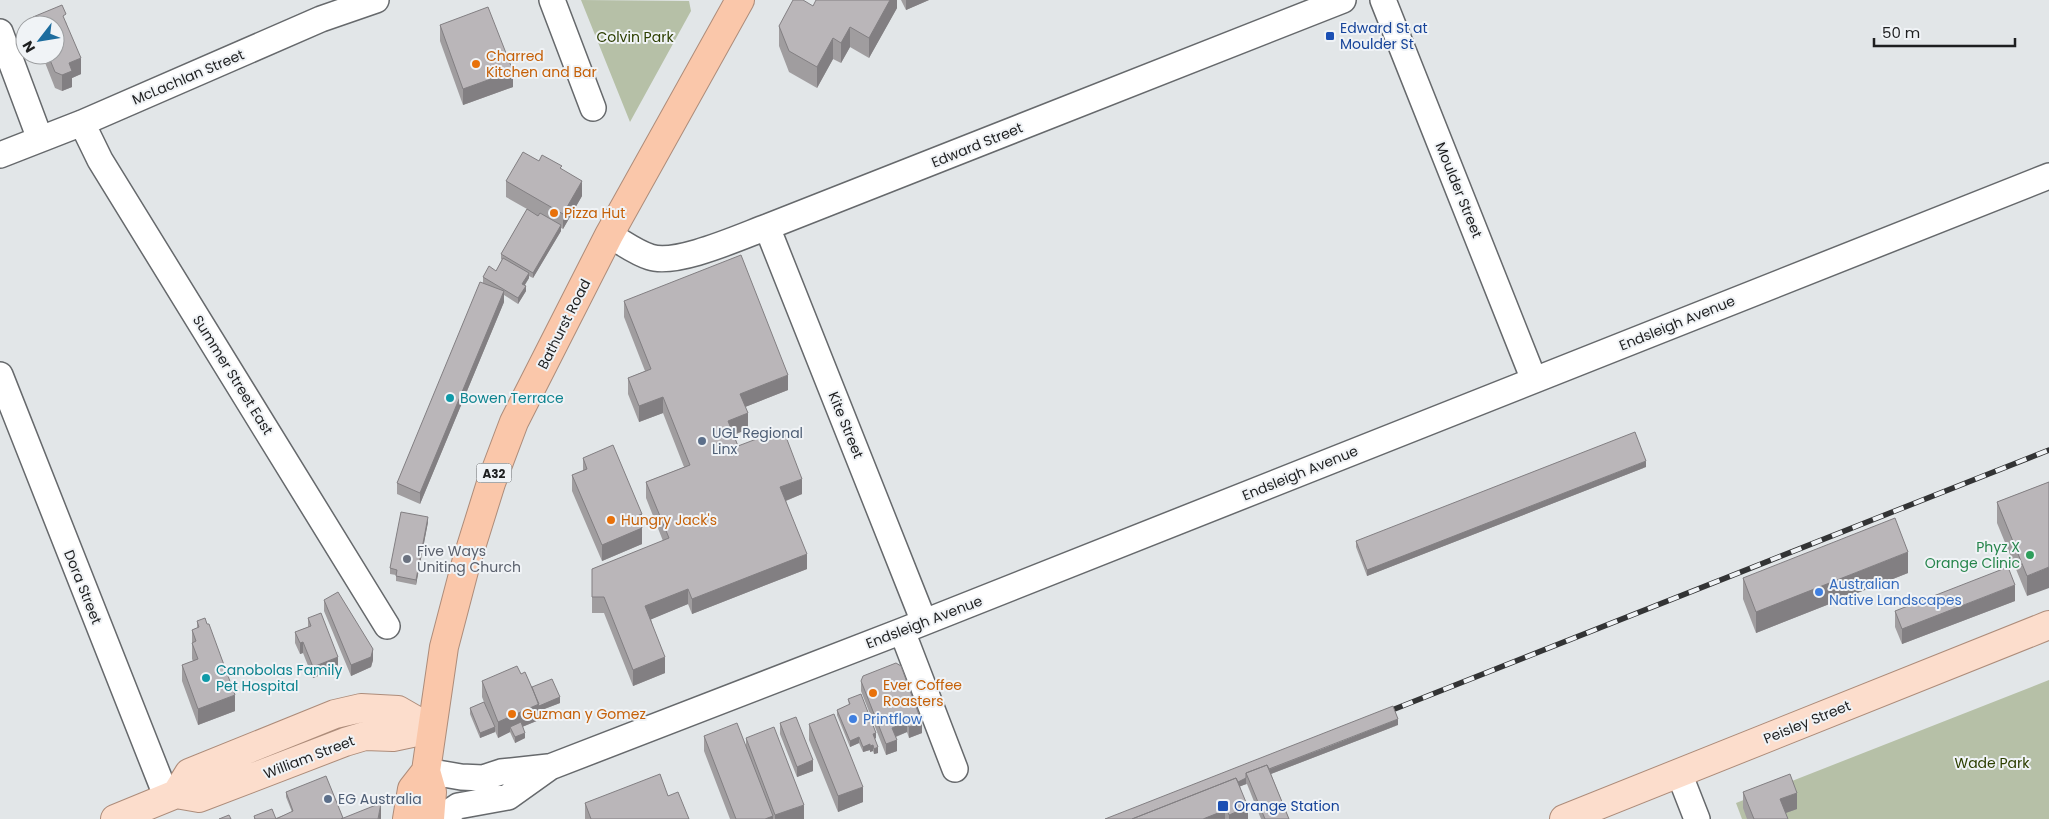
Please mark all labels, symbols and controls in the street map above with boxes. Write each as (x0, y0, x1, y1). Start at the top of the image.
north arrow (15, 15, 65, 65)
scale bar (1874, 15, 2015, 47)
place label: Edward St at Moulder St (1340, 18, 1428, 54)
text: 50 m (1882, 22, 1920, 43)
park label: Colvin Park (596, 27, 674, 47)
marker: Edward St at Moulder St (1324, 30, 1336, 42)
text: N (18, 37, 40, 56)
street label: McLachlan Street (129, 44, 247, 110)
place label: Charred Kitchen and Bar (486, 46, 597, 82)
marker: Charred Kitchen and Bar (470, 58, 482, 70)
street label: Edward Street (928, 118, 1026, 172)
street label: Moulder Street (1431, 139, 1487, 241)
place label: Pizza Hut (564, 203, 625, 223)
marker: Pizza Hut (548, 207, 560, 219)
street label: Bathurst Road (533, 275, 595, 373)
street label: Endsleigh Avenue (1616, 291, 1738, 355)
street label: Summer Street East (188, 311, 278, 439)
place label: Bowen Terrace (460, 388, 564, 408)
street label: Kite Street (824, 389, 868, 461)
marker: Bowen Terrace (444, 392, 456, 404)
place label: UGL Regional Linx (712, 423, 803, 459)
marker: UGL Regional Linx (696, 435, 708, 447)
street label: Endsleigh Avenue (1239, 441, 1361, 505)
road number: A32 (476, 463, 512, 482)
place label: Hungry Jack's (621, 510, 717, 530)
marker: Hungry Jack's (605, 514, 617, 526)
place label: Phyz X Orange Clinic (1925, 537, 2020, 573)
place label: Five Ways Uniting Church (417, 541, 521, 577)
street label: Dora Street (59, 547, 107, 627)
marker: Phyz X Orange Clinic (2024, 549, 2036, 561)
marker: Five Ways Uniting Church (401, 553, 413, 565)
place label: Australian Native Landscapes (1829, 574, 1962, 610)
marker: Australian Native Landscapes (1813, 586, 1825, 598)
street label: Endsleigh Avenue (863, 590, 985, 653)
place label: Canobolas Family Pet Hospital (216, 660, 342, 696)
marker: Canobolas Family Pet Hospital (200, 672, 212, 684)
place label: Ever Coffee Roasters (883, 675, 962, 711)
marker: Ever Coffee Roasters (867, 687, 879, 699)
street label: Peisley Street (1760, 695, 1854, 749)
place label: Guzman y Gomez (522, 704, 646, 724)
marker: Guzman y Gomez (506, 708, 518, 720)
place label: Printflow (863, 709, 923, 729)
marker: Printflow (847, 713, 859, 725)
street label: William Street (261, 730, 357, 784)
park label: Wade Park (1954, 753, 2030, 773)
place label: EG Australia (338, 789, 422, 809)
marker: EG Australia (322, 793, 334, 805)
place label: Orange Station (1234, 796, 1340, 816)
marker: Orange Station (1216, 799, 1230, 813)

